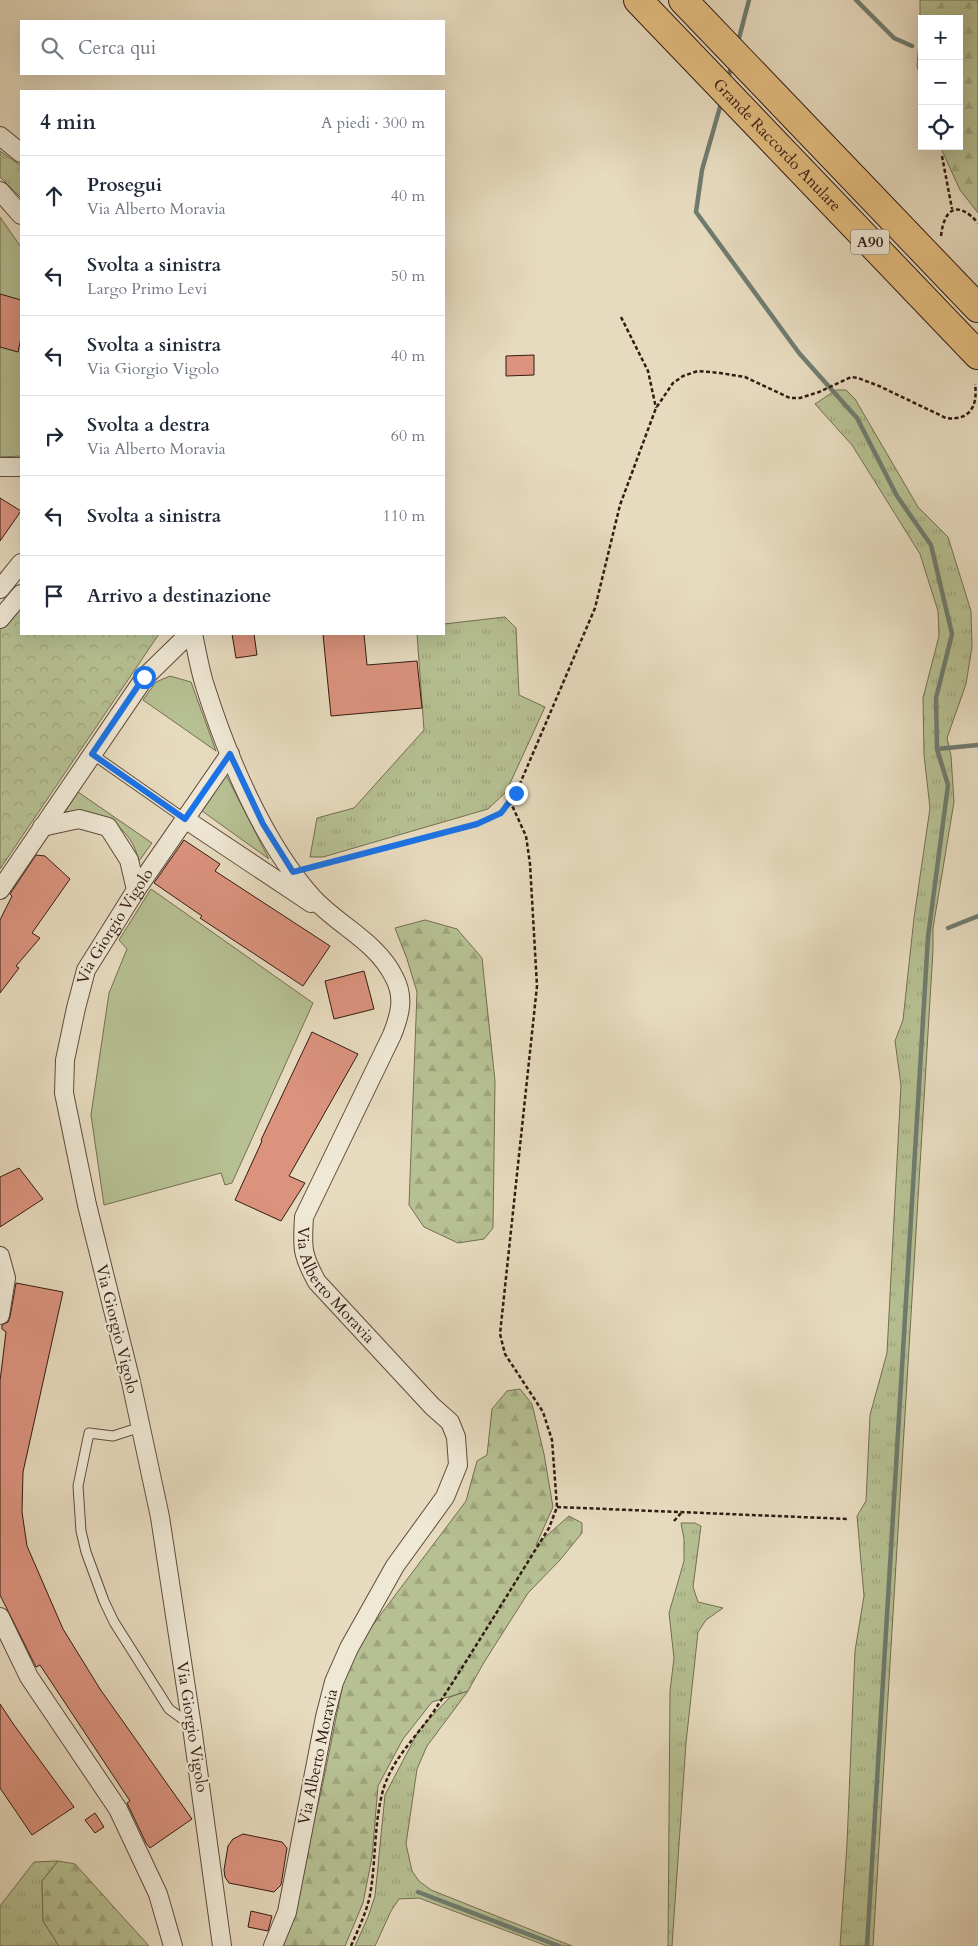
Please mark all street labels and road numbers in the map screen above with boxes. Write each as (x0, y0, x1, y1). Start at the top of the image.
street label: Grande Raccordo Anulare (708, 74, 846, 217)
road number: A90 (851, 230, 889, 254)
street label: Via Giorgio Vigolo (72, 864, 159, 986)
street label: Via Alberto Moravia (292, 1226, 380, 1348)
street label: Via Giorgio Vigolo (90, 1262, 144, 1396)
street label: Via Giorgio Vigolo (171, 1660, 213, 1794)
street label: Via Alberto Moravia (293, 1687, 343, 1827)

